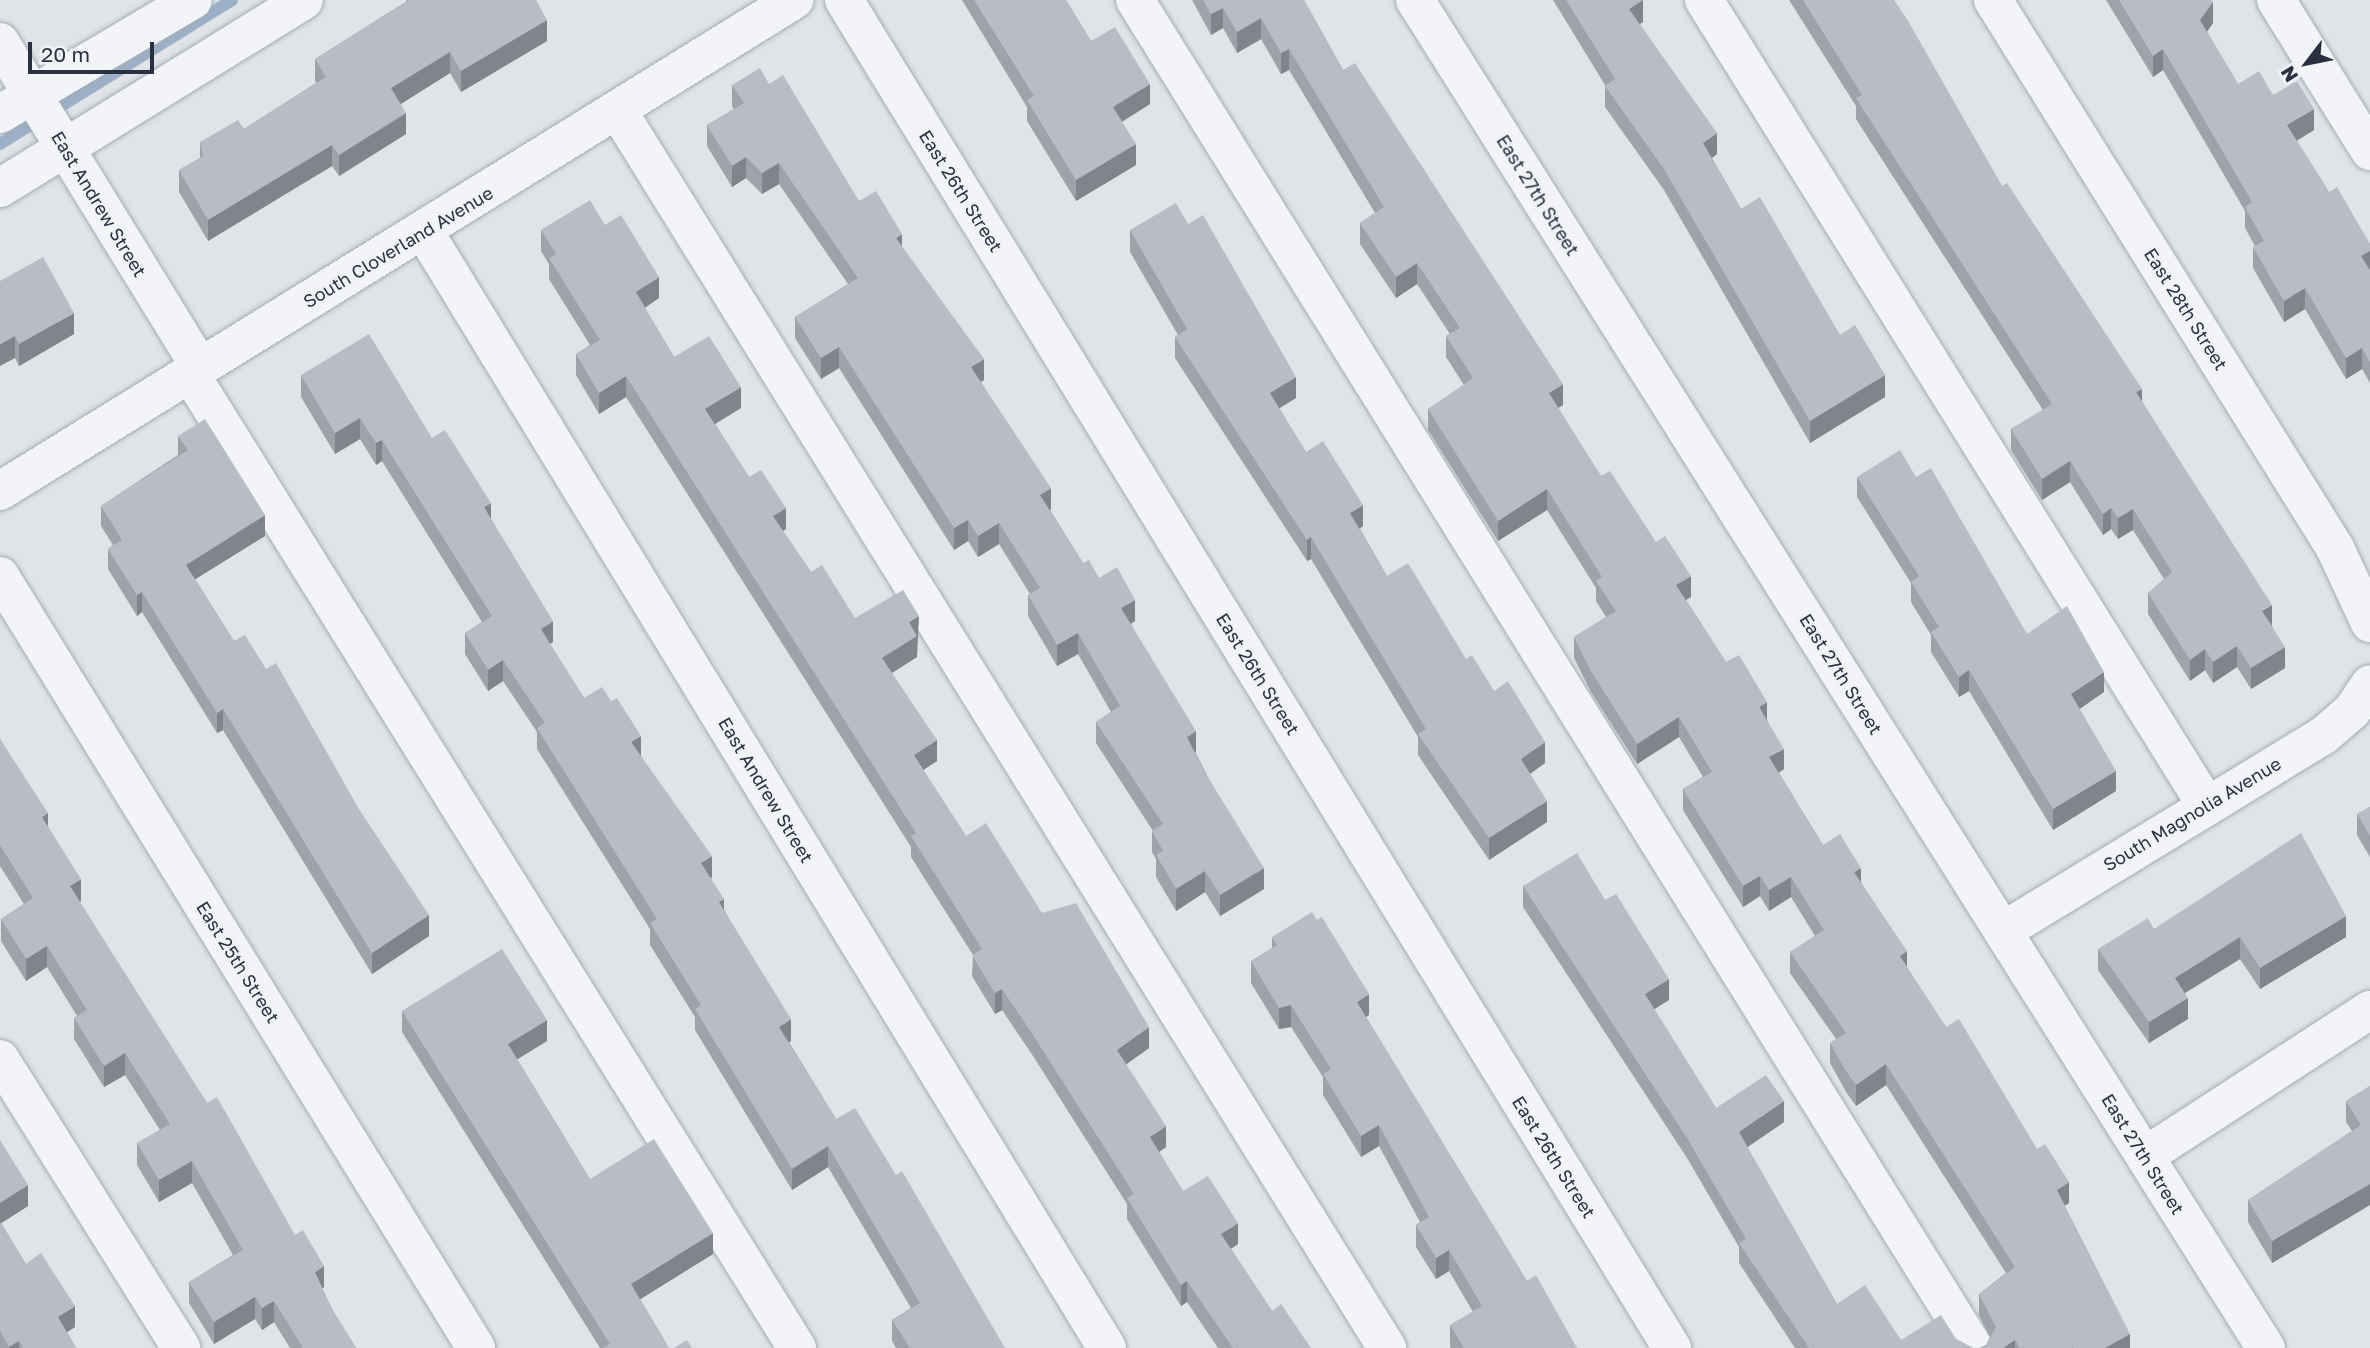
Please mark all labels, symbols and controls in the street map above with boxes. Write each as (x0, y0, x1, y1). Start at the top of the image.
scale bar (32, 28, 158, 72)
north arrow (2272, 28, 2342, 98)
text: 20 m (41, 41, 90, 67)
text: N (2275, 62, 2302, 87)
street label: East 26th Street (915, 126, 1007, 256)
street label: East Andrew Street (47, 127, 151, 281)
street label: East 27th Street (1492, 131, 1584, 259)
street label: South Cloverland Avenue (299, 182, 497, 312)
street label: East 28th Street (2140, 244, 2232, 374)
street label: East 26th Street (1212, 609, 1304, 739)
street label: East 27th Street (1795, 610, 1887, 738)
street label: East Andrew Street (714, 713, 818, 867)
street label: South Magnolia Avenue (2099, 752, 2285, 876)
street label: East 25th Street (192, 897, 284, 1027)
street label: East 27th Street (2097, 1090, 2189, 1218)
street label: East 26th Street (1508, 1092, 1600, 1222)

